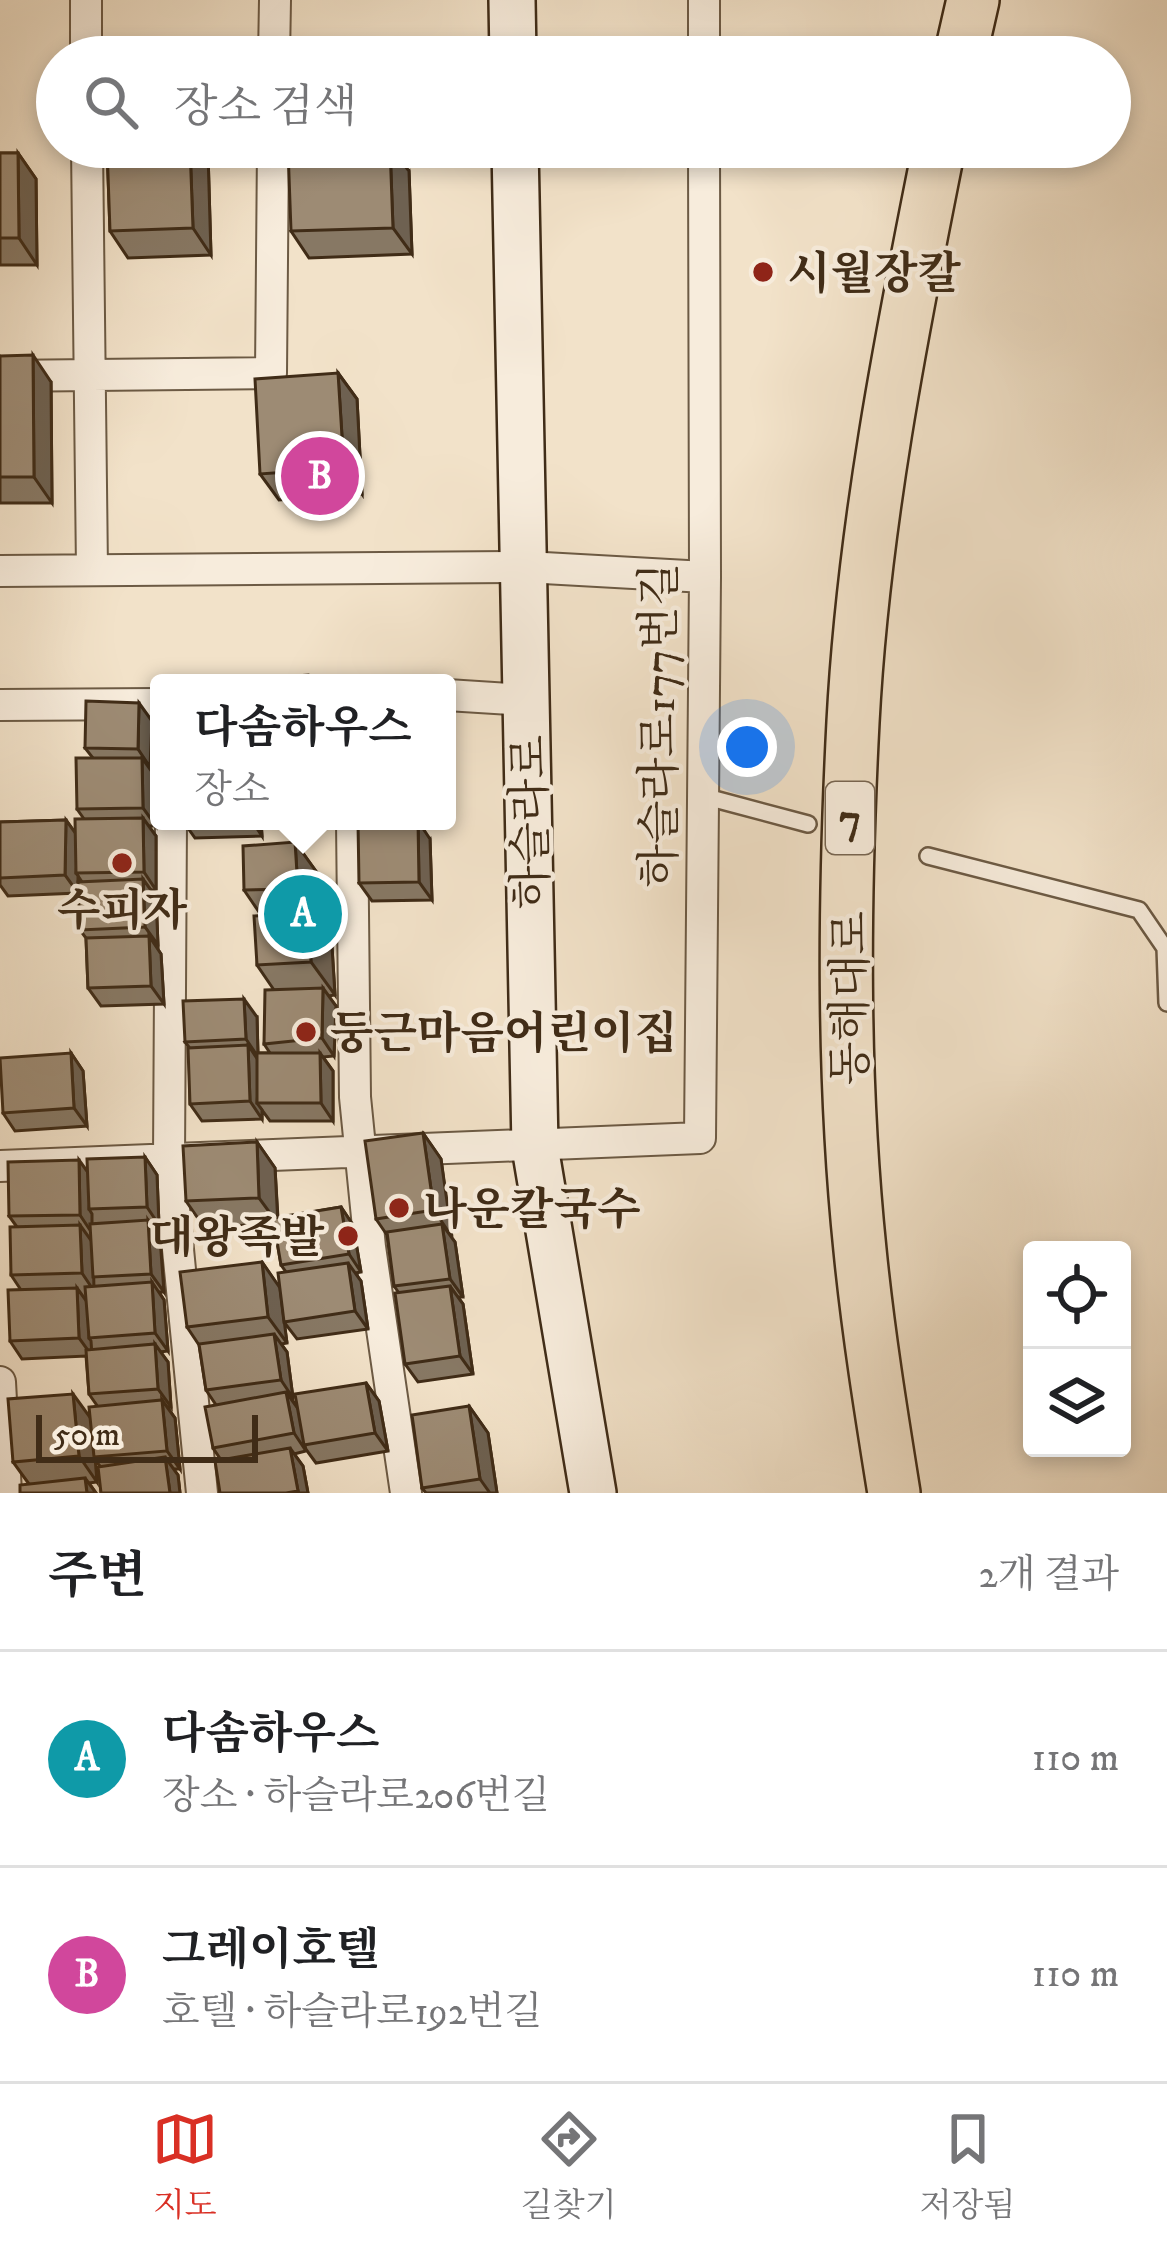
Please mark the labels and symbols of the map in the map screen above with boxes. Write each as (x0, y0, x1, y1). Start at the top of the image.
place label: 시월장칼 (787, 247, 961, 303)
marker: 시월장칼 (750, 259, 776, 285)
pin: B (281, 431, 359, 521)
street label: 하슬라로177번길 (633, 563, 689, 887)
your location (717, 717, 777, 777)
street label: 하슬라로 (502, 735, 562, 909)
road number: 7 (826, 782, 874, 854)
marker: 수피자 (109, 850, 135, 876)
pin: A (264, 869, 342, 959)
place label: 수피자 (57, 884, 188, 940)
street label: 동해대로 (824, 911, 880, 1085)
place label: 둥근마음어린이집 (330, 1007, 678, 1063)
marker: 둥근마음어린이집 (293, 1019, 319, 1045)
place label: 나운칼국수 (423, 1183, 640, 1239)
marker: 나운칼국수 (386, 1195, 412, 1221)
place label: 대왕족발 (150, 1211, 325, 1267)
marker: 대왕족발 (335, 1223, 361, 1249)
scale bar (36, 1409, 258, 1462)

